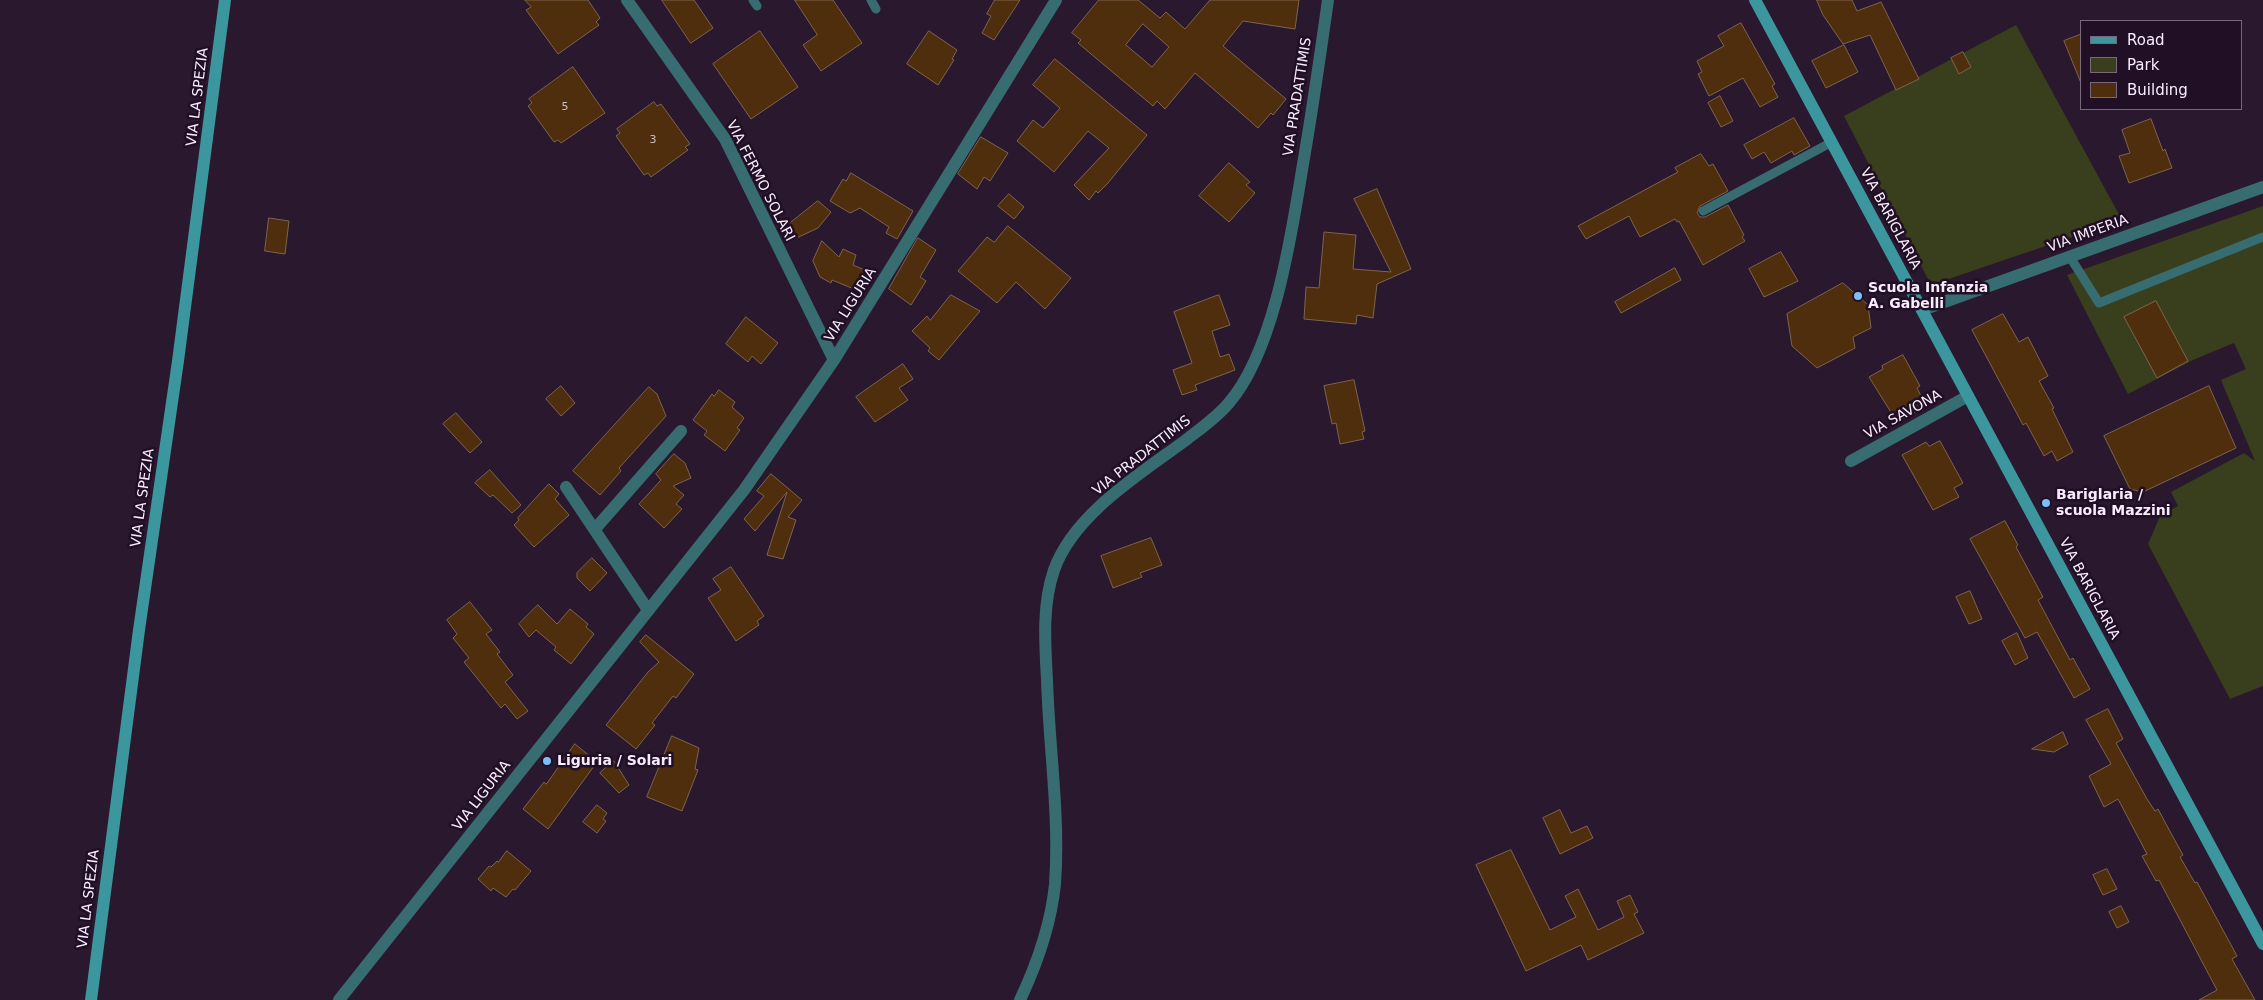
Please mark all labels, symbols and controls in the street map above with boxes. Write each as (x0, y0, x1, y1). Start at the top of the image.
legend (2080, 20, 2243, 110)
text: Road (2127, 31, 2165, 49)
street label: VIA PRADATTIMIS (1280, 36, 1316, 158)
street label: VIA LA SPEZIA (184, 47, 212, 147)
text: Park (2127, 56, 2159, 74)
text: Building (2127, 81, 2188, 99)
house number: 5 (562, 100, 568, 114)
street label: VIA FERMO SOLARI (722, 118, 798, 244)
house number: 3 (650, 133, 656, 147)
street label: VIA BARIGLARIA (1856, 165, 1924, 273)
street label: VIA IMPERIA (2045, 212, 2131, 256)
street label: VIA LIGURIA (822, 265, 880, 345)
place label: Scuola Infanzia A. Gabelli (1868, 280, 1988, 312)
marker: Scuola Infanzia A. Gabelli (1852, 290, 1864, 302)
street label: VIA SAVONA (1861, 387, 1945, 443)
street label: VIA PRADATTIMIS (1090, 412, 1194, 500)
street label: VIA LA SPEZIA (128, 448, 158, 548)
place label: Bariglaria / scuola Mazzini (2056, 487, 2171, 520)
marker: Bariglaria / scuola Mazzini (2040, 497, 2052, 509)
street label: VIA BARIGLARIA (2055, 535, 2123, 643)
place label: Liguria / Solari (557, 753, 672, 769)
marker: Liguria / Solari (541, 755, 553, 767)
street label: VIA LIGURIA (449, 758, 515, 834)
street label: VIA LA SPEZIA (75, 849, 103, 949)

